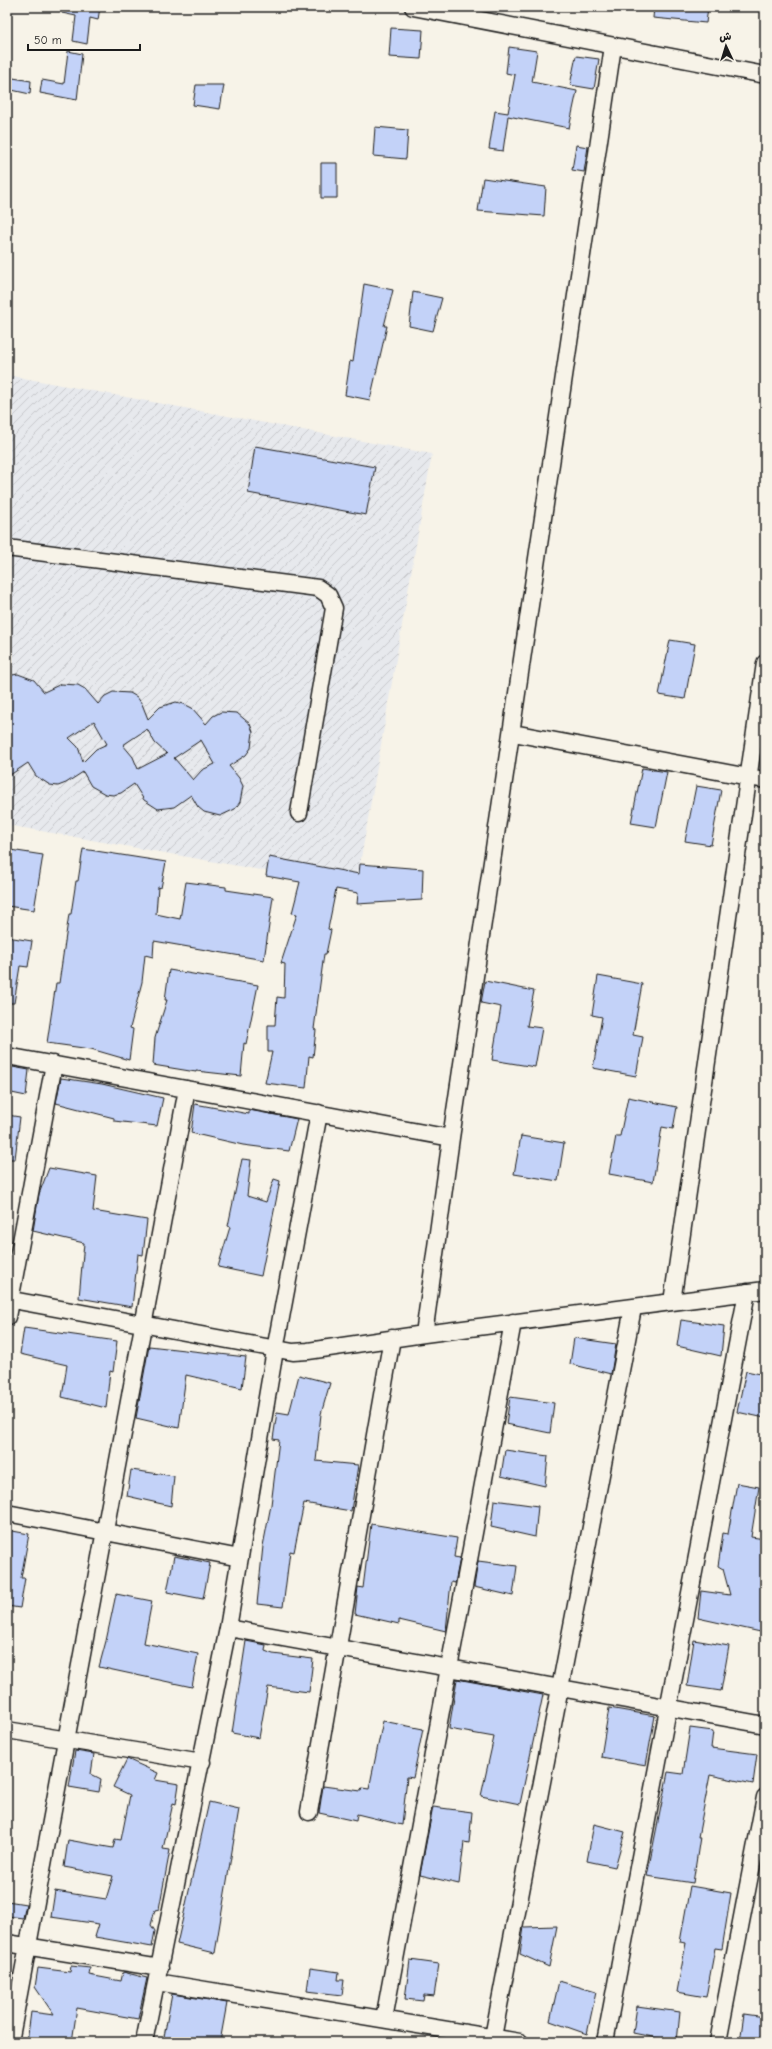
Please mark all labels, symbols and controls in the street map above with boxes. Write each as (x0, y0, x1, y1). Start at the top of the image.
scale bar (28, 26, 140, 52)
north arrow (706, 26, 746, 66)
text: ش (719, 30, 732, 43)
text: 50 m (34, 33, 62, 47)

